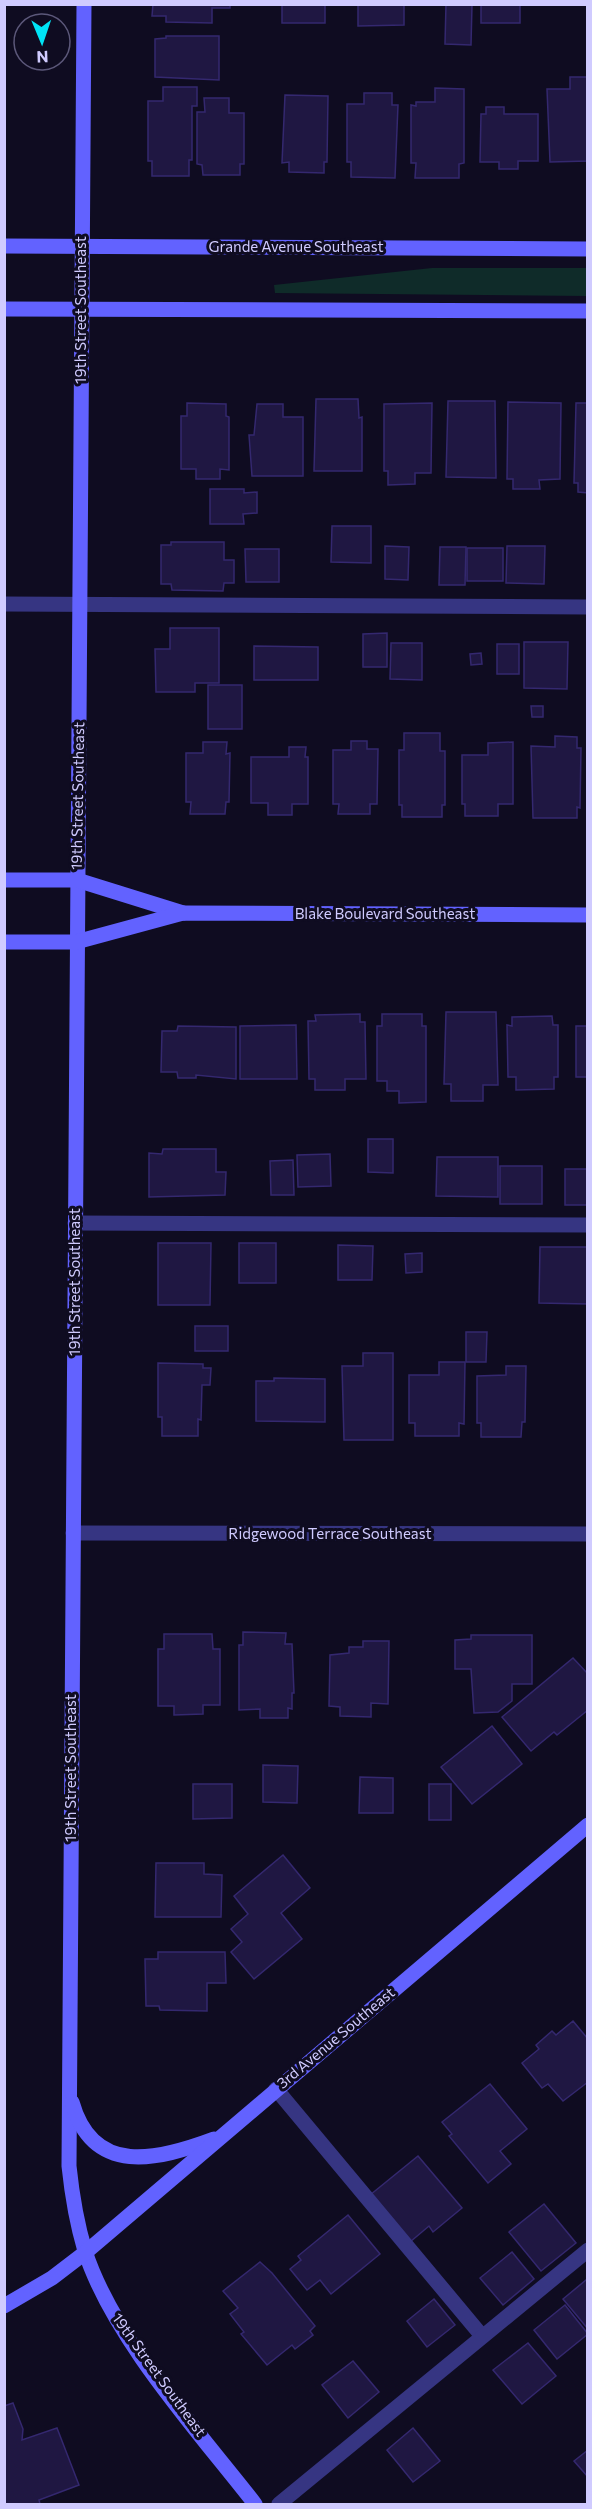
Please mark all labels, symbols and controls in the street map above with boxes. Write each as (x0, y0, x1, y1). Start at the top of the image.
north arrow (12, 12, 72, 72)
text: N (36, 48, 49, 67)
street label: 19th Street Southeast (71, 236, 89, 384)
street label: Grande Avenue Southeast (208, 237, 384, 255)
street label: 19th Street Southeast (67, 722, 87, 870)
street label: Blake Boulevard Southeast (295, 904, 475, 922)
street label: 19th Street Southeast (65, 1208, 83, 1356)
street label: Ridgewood Terrace Southeast (228, 1524, 432, 1542)
street label: 19th Street Southeast (61, 1694, 79, 1842)
street label: 3rd Avenue Southeast (273, 1983, 398, 2092)
street label: 19th Street Southeast (109, 2309, 211, 2440)

